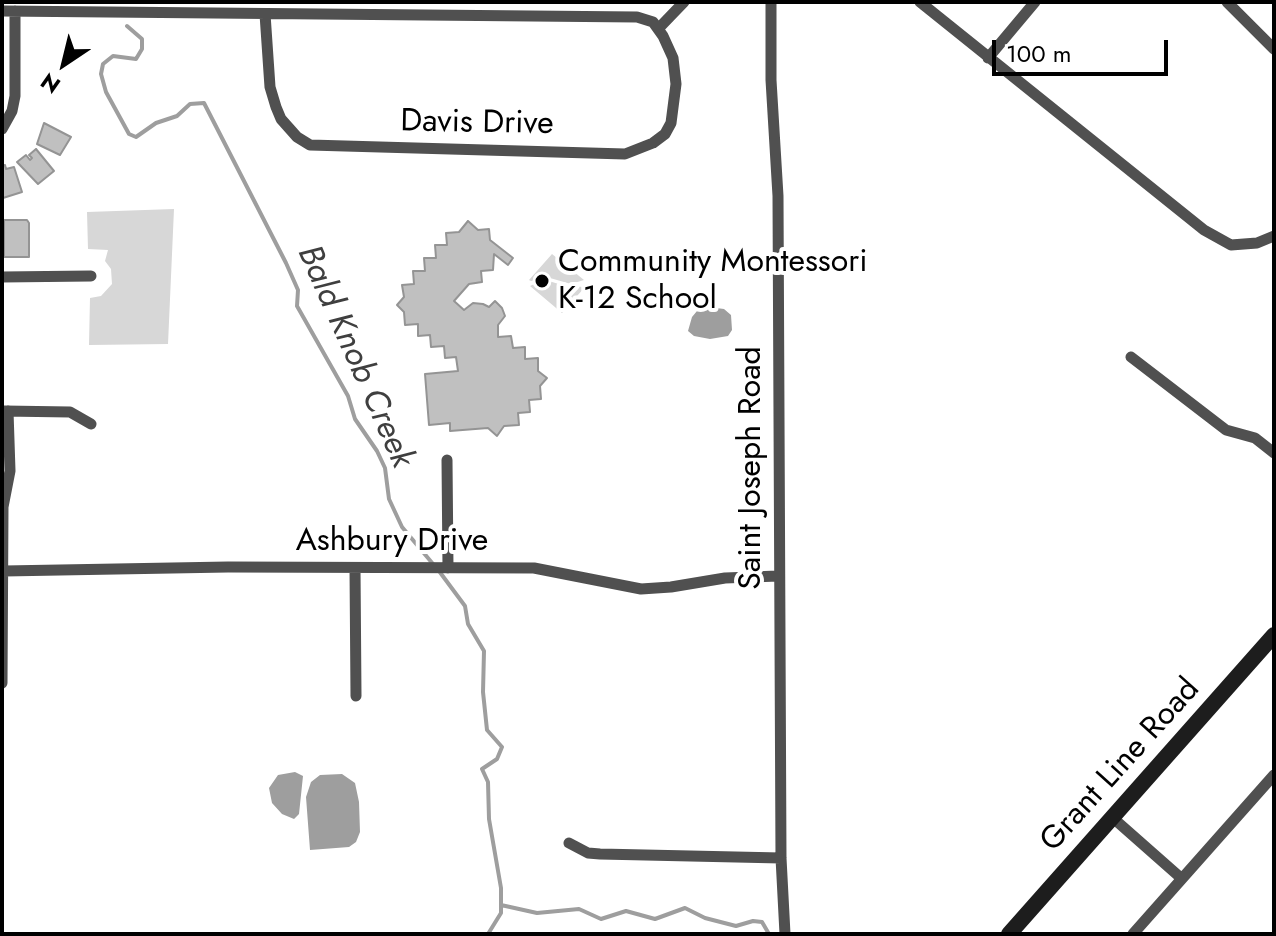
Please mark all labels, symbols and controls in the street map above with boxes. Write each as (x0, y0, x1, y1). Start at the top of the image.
north arrow (24, 24, 104, 104)
scale bar (996, 24, 1172, 74)
text: 100 m (1006, 36, 1072, 71)
text: N (34, 66, 67, 102)
street label: Davis Drive (400, 103, 554, 145)
water label: Bald Knob Creek (287, 240, 421, 474)
place label: Community Montessori K-12 School (558, 244, 868, 319)
marker: Community Montessori K-12 School (533, 272, 551, 290)
street label: Saint Joseph Road (733, 346, 771, 590)
street label: Ashbury Drive (296, 523, 488, 561)
street label: Grant Line Road (1033, 671, 1209, 861)

